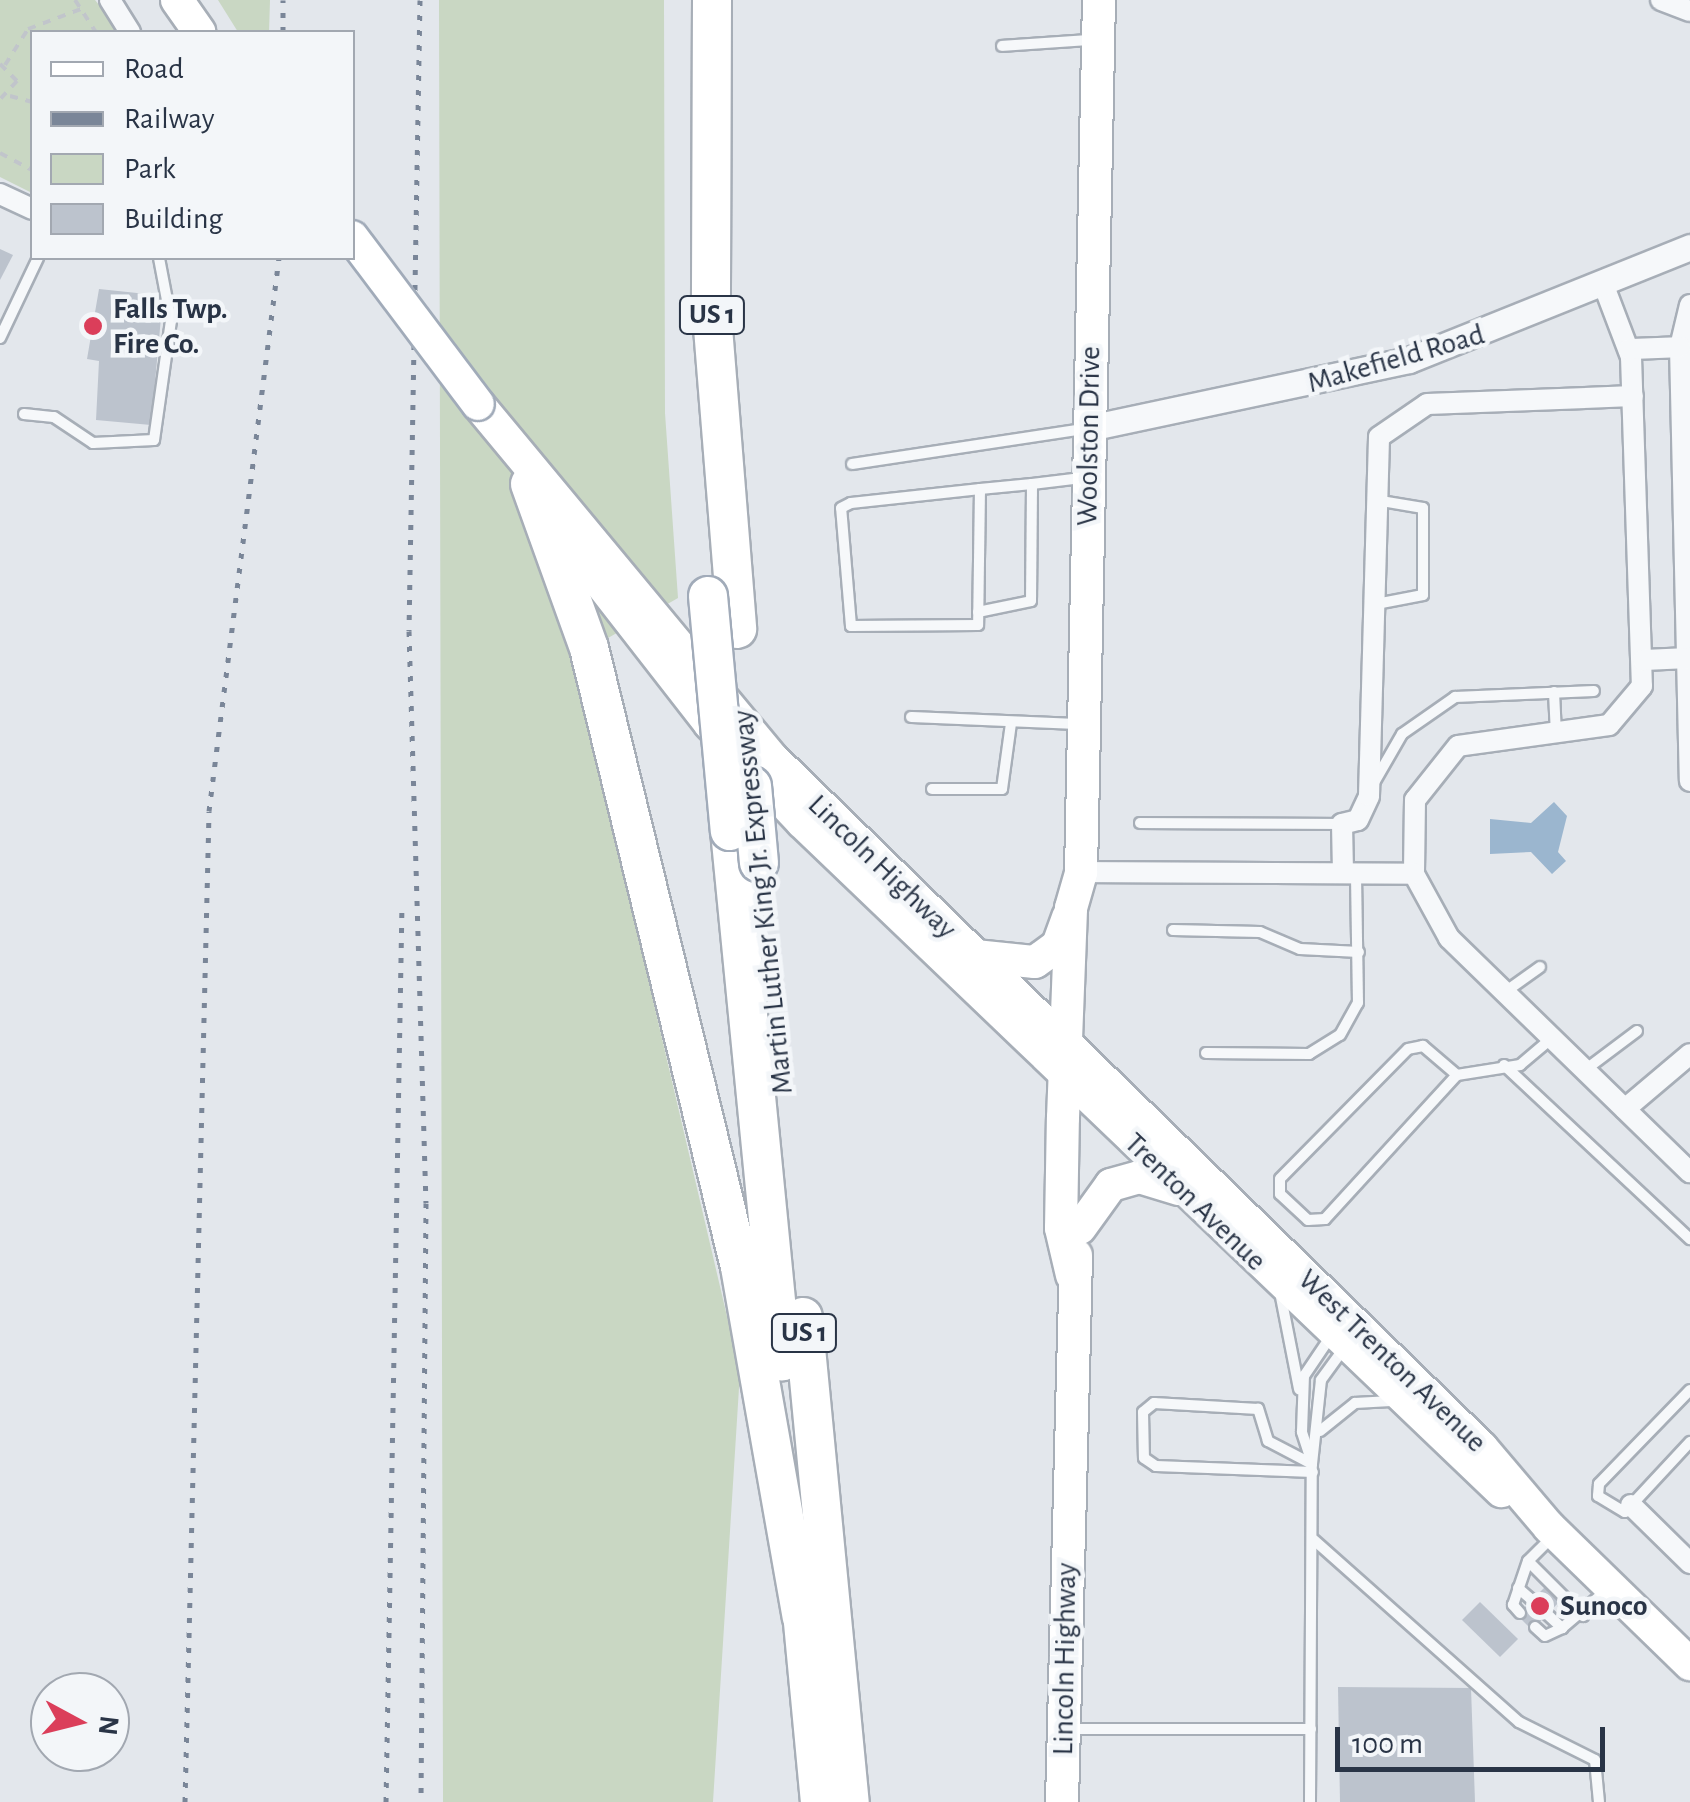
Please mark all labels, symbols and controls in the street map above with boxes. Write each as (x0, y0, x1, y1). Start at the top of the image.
legend (30, 30, 355, 260)
text: Road (124, 54, 184, 84)
text: Railway (124, 104, 215, 134)
text: Park (124, 154, 176, 184)
text: Building (124, 204, 223, 234)
place label: Falls Twp. Fire Co. (113, 291, 228, 362)
road number: US 1 (677, 292, 747, 338)
marker: Falls Twp. Fire Co. (82, 315, 104, 337)
street label: Makefield Road (1303, 317, 1489, 401)
street label: Woolston Drive (1069, 346, 1109, 526)
street label: Martin Luther King Jr. Expressway (725, 708, 801, 1096)
street label: Lincoln Highway (800, 787, 964, 947)
street label: Trenton Avenue (1117, 1125, 1273, 1279)
street label: West Trenton Avenue (1290, 1262, 1494, 1460)
road number: US 1 (769, 1310, 839, 1356)
street label: Lincoln Highway (1045, 1562, 1085, 1756)
place label: Sunoco (1560, 1588, 1647, 1624)
marker: Sunoco (1529, 1595, 1551, 1617)
north arrow (30, 1672, 130, 1772)
scale bar (1340, 1707, 1610, 1769)
text: N (93, 1714, 123, 1737)
text: 100 m (1352, 1729, 1423, 1759)

